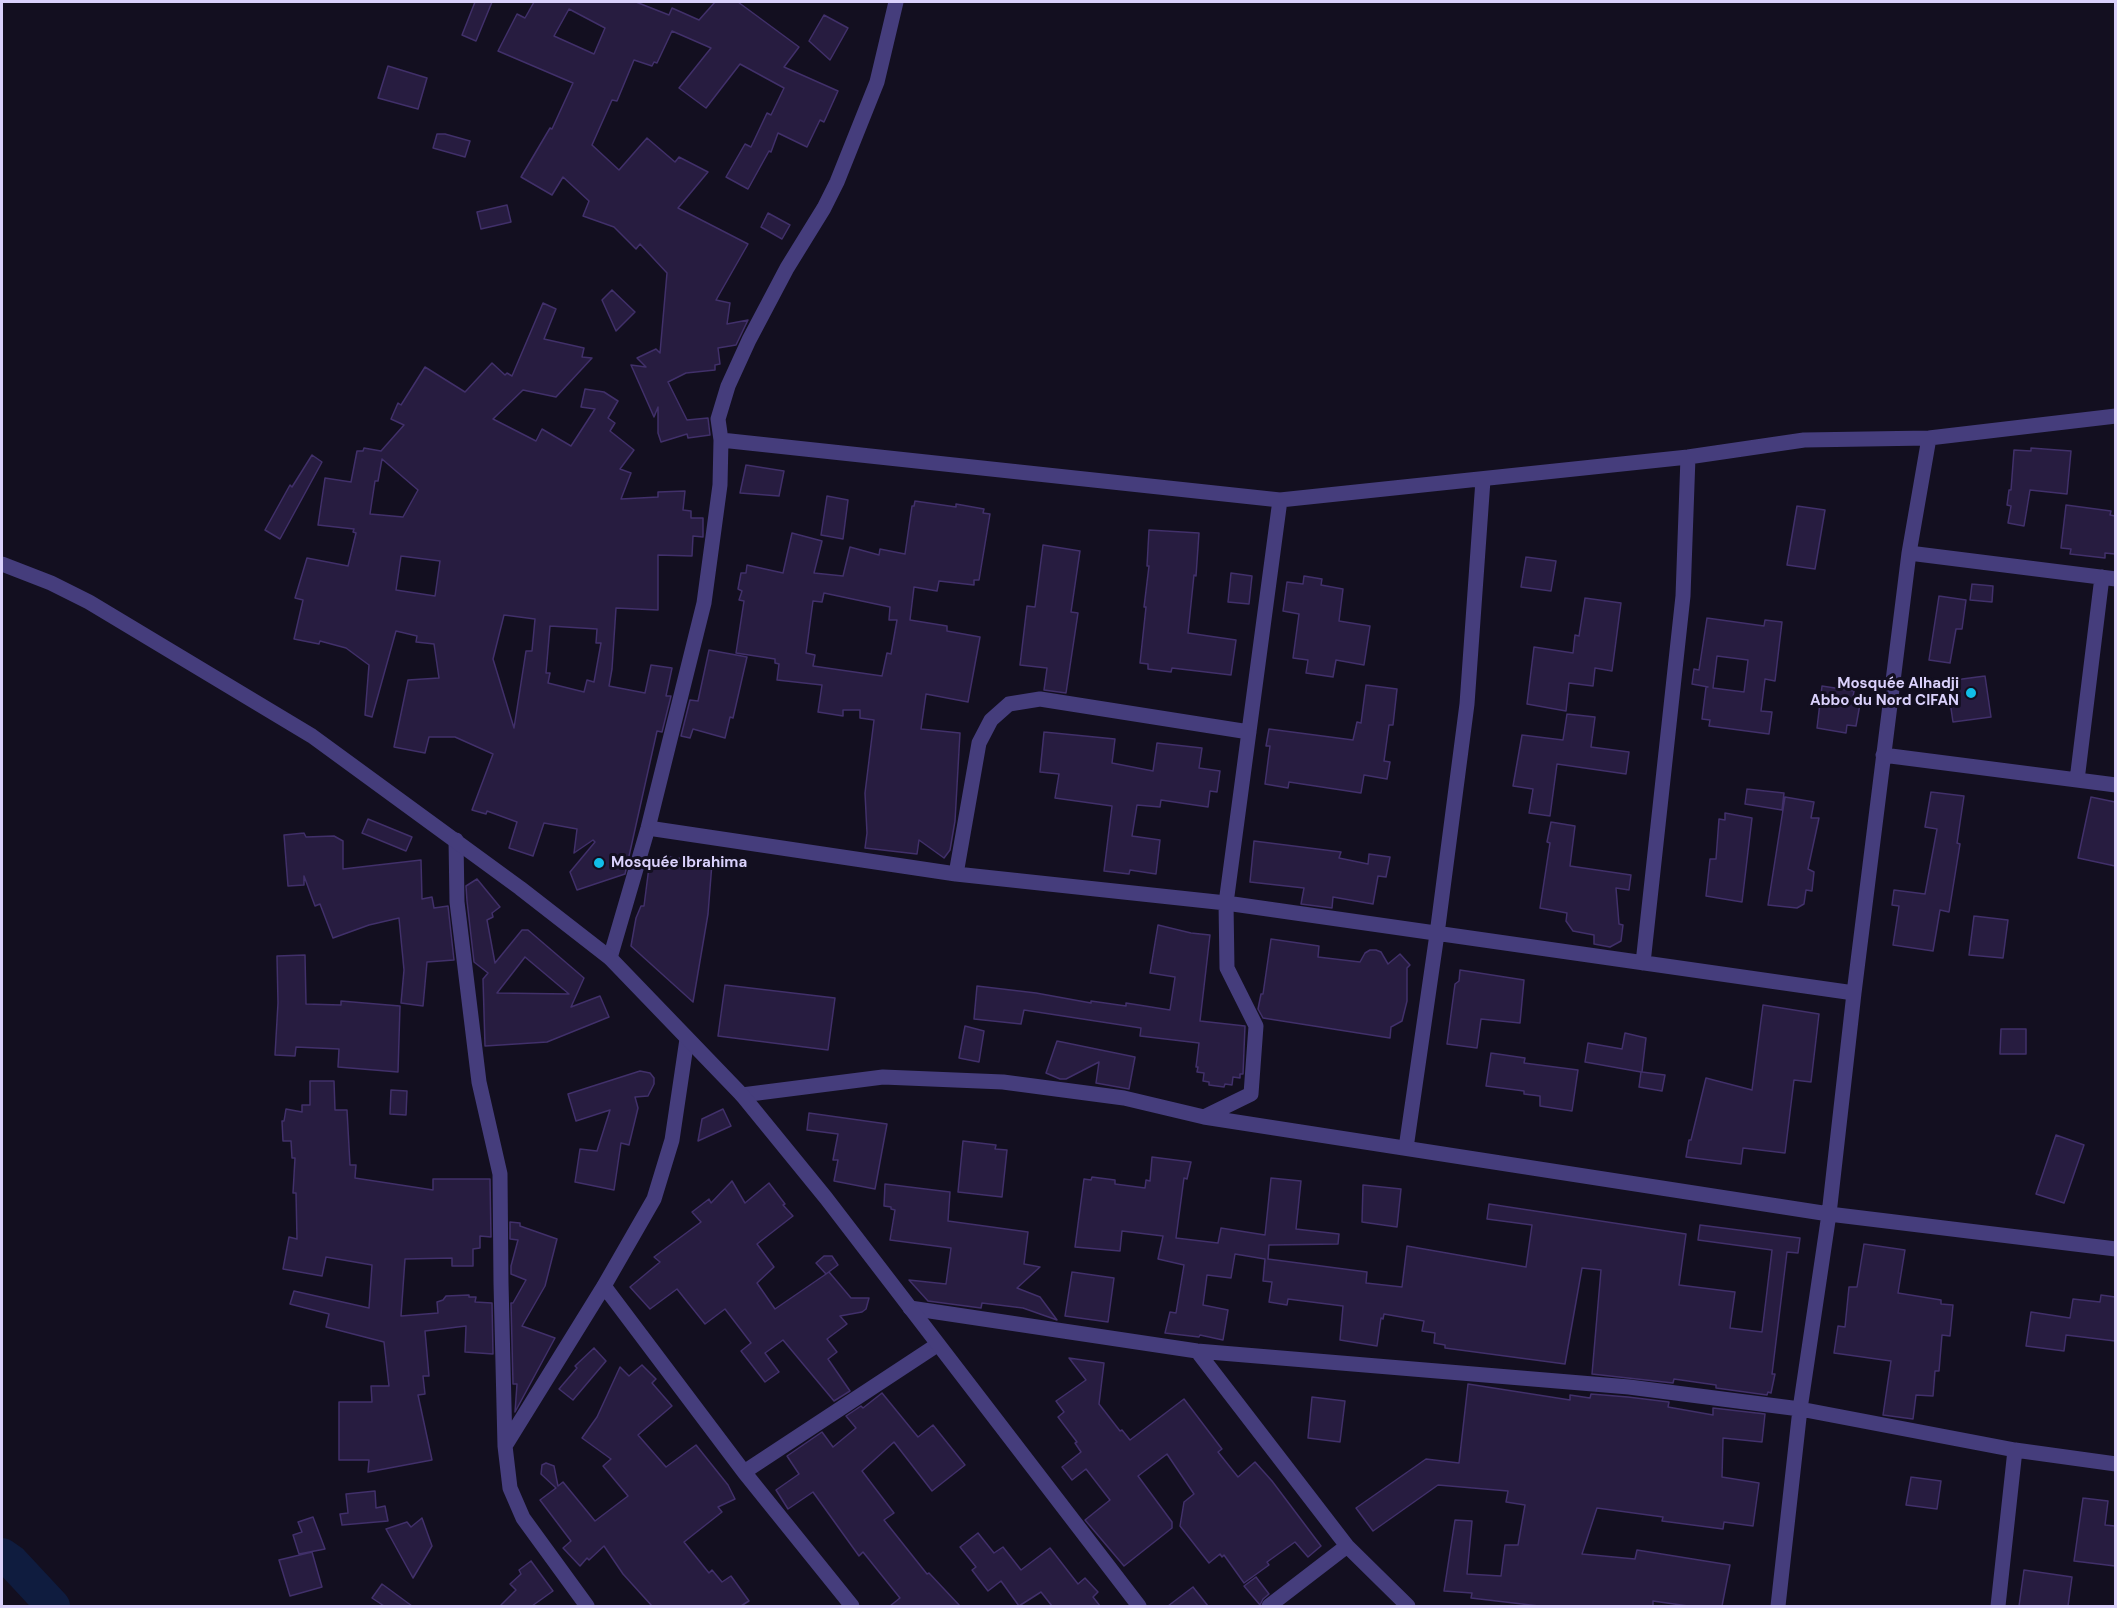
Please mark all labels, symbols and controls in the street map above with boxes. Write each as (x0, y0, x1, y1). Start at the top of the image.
place label: Mosquée Alhadji Abbo du Nord CIFAN (1810, 675, 1959, 710)
marker: Mosquée Alhadji Abbo du Nord CIFAN (1964, 686, 1978, 700)
place label: Mosquée Ibrahima (611, 854, 747, 872)
marker: Mosquée Ibrahima (592, 856, 606, 870)

